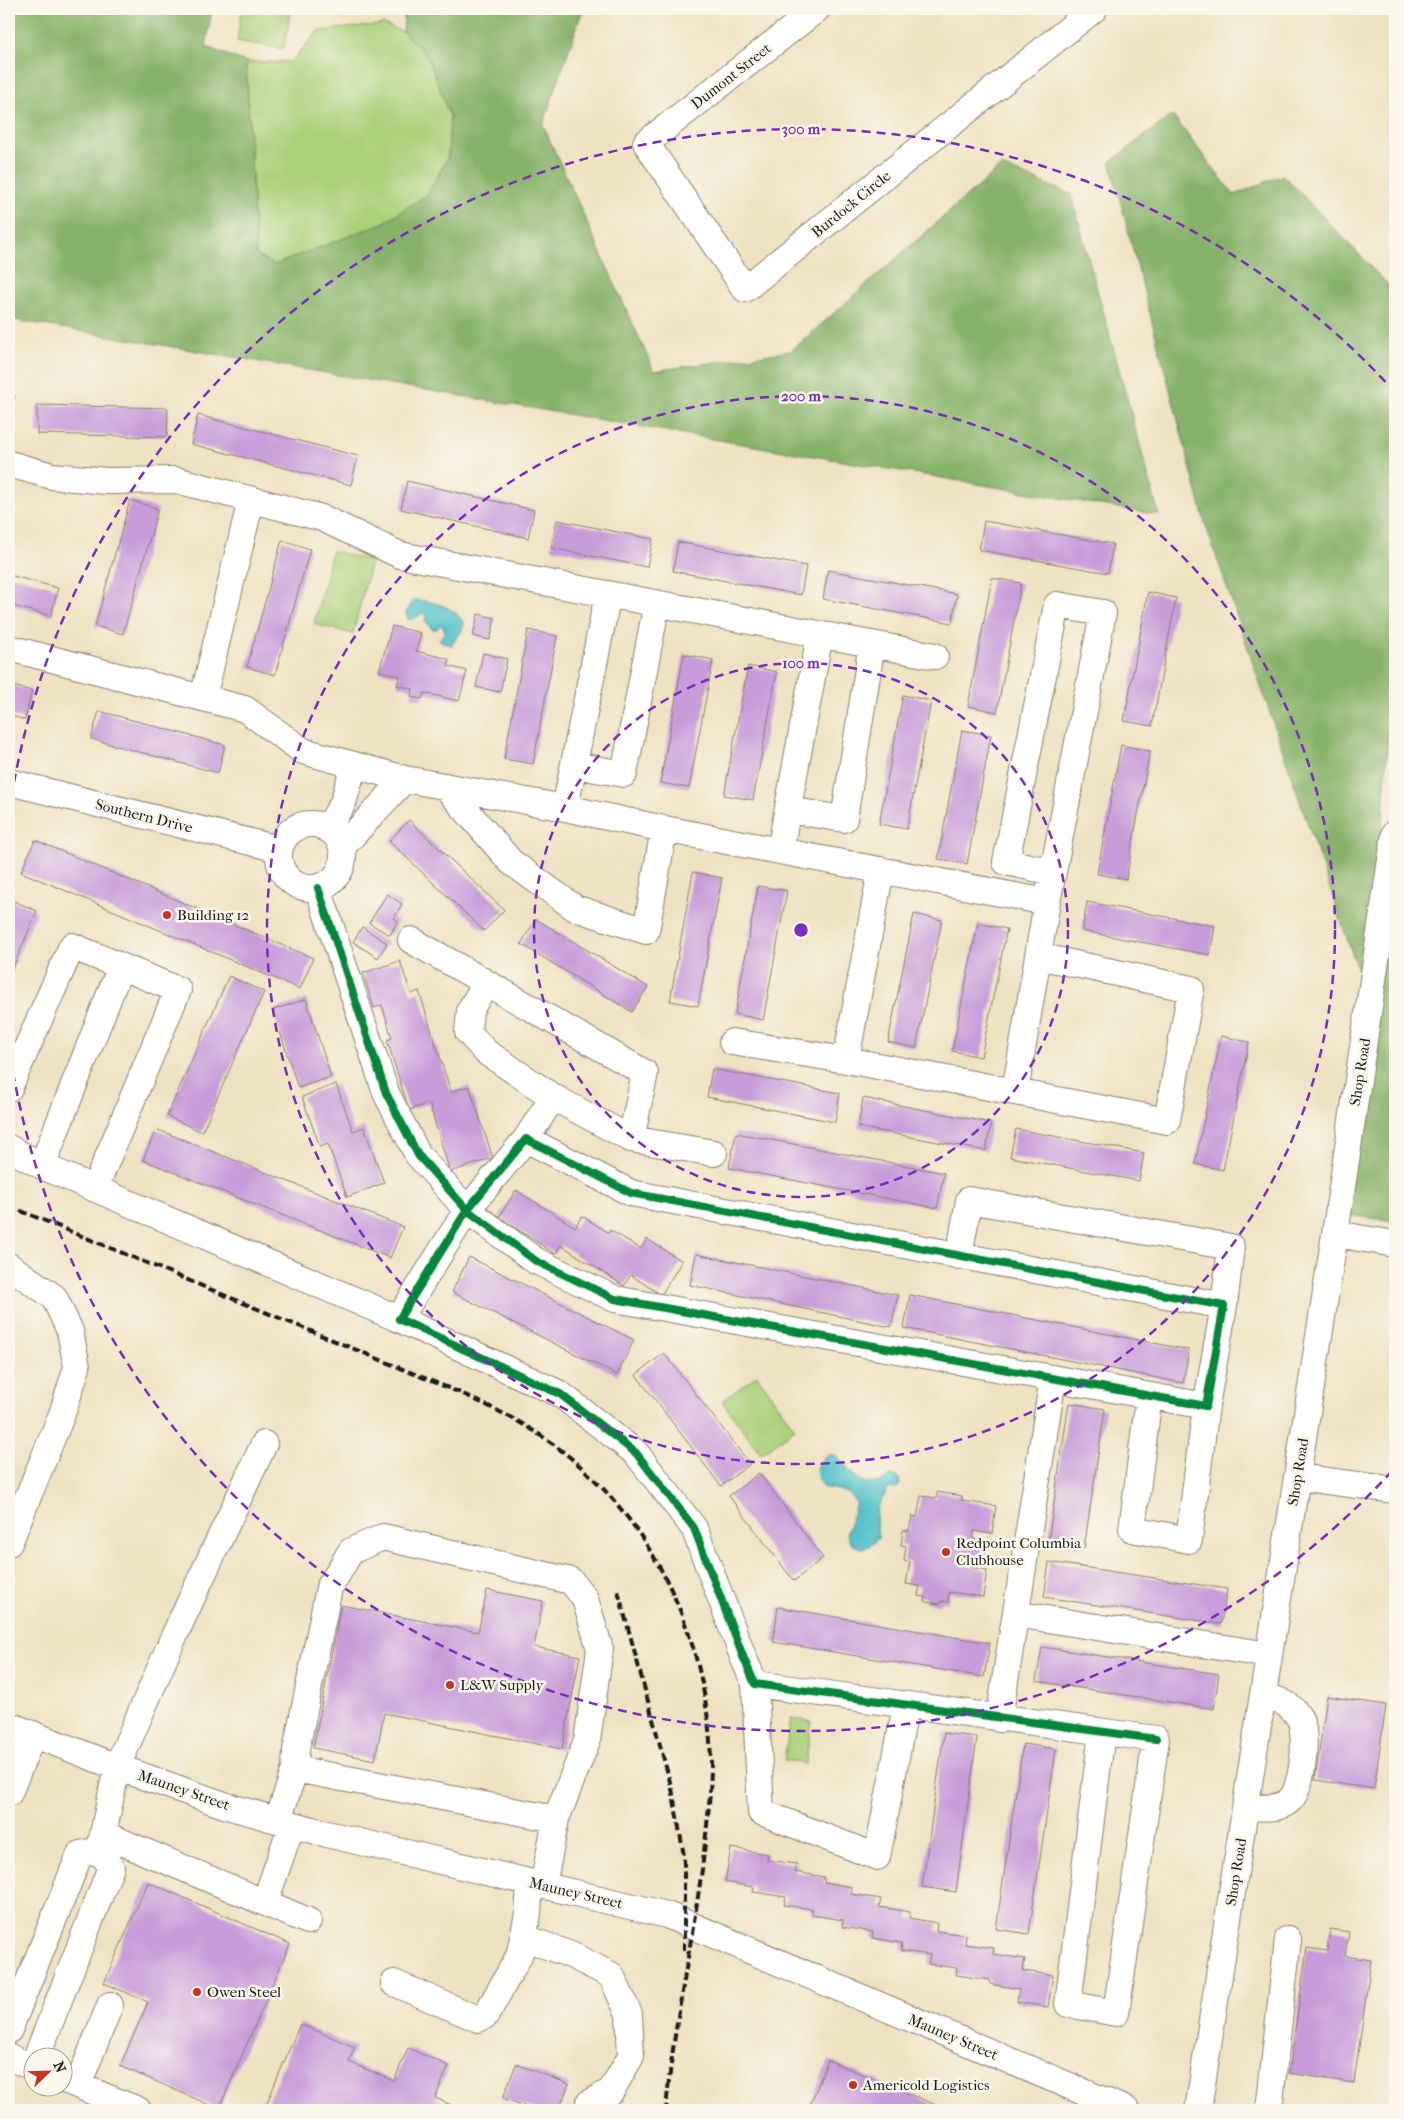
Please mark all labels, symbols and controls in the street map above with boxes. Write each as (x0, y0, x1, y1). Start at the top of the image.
street label: Dumont Street (687, 39, 775, 113)
text: 300 m (782, 120, 821, 138)
street label: Burdock Circle (808, 166, 895, 241)
text: 200 m (781, 387, 821, 405)
text: 100 m (782, 654, 820, 672)
street label: Southern Drive (93, 795, 195, 837)
place label: Building 12 (177, 906, 250, 924)
marker: Building 12 (161, 909, 173, 921)
centre of rings (792, 921, 810, 939)
street label: Shop Road (1346, 1036, 1374, 1107)
street label: Shop Road (1284, 1436, 1312, 1507)
place label: Redpoint Columbia Clubhouse (956, 1534, 1082, 1569)
marker: Redpoint Columbia Clubhouse (940, 1546, 952, 1558)
place label: L&W Supply (460, 1676, 544, 1694)
marker: L&W Supply (444, 1679, 456, 1691)
street label: Mauney Street (136, 1766, 233, 1814)
street label: Shop Road (1222, 1836, 1250, 1907)
street label: Mauney Street (527, 1873, 625, 1913)
place label: Owen Steel (207, 1983, 281, 2001)
marker: Owen Steel (191, 1986, 203, 1998)
street label: Mauney Street (905, 2010, 1001, 2064)
north arrow (22, 2046, 72, 2096)
text: N (50, 2059, 70, 2076)
place label: Americold Logistics (862, 2076, 990, 2094)
marker: Americold Logistics (847, 2079, 859, 2091)

